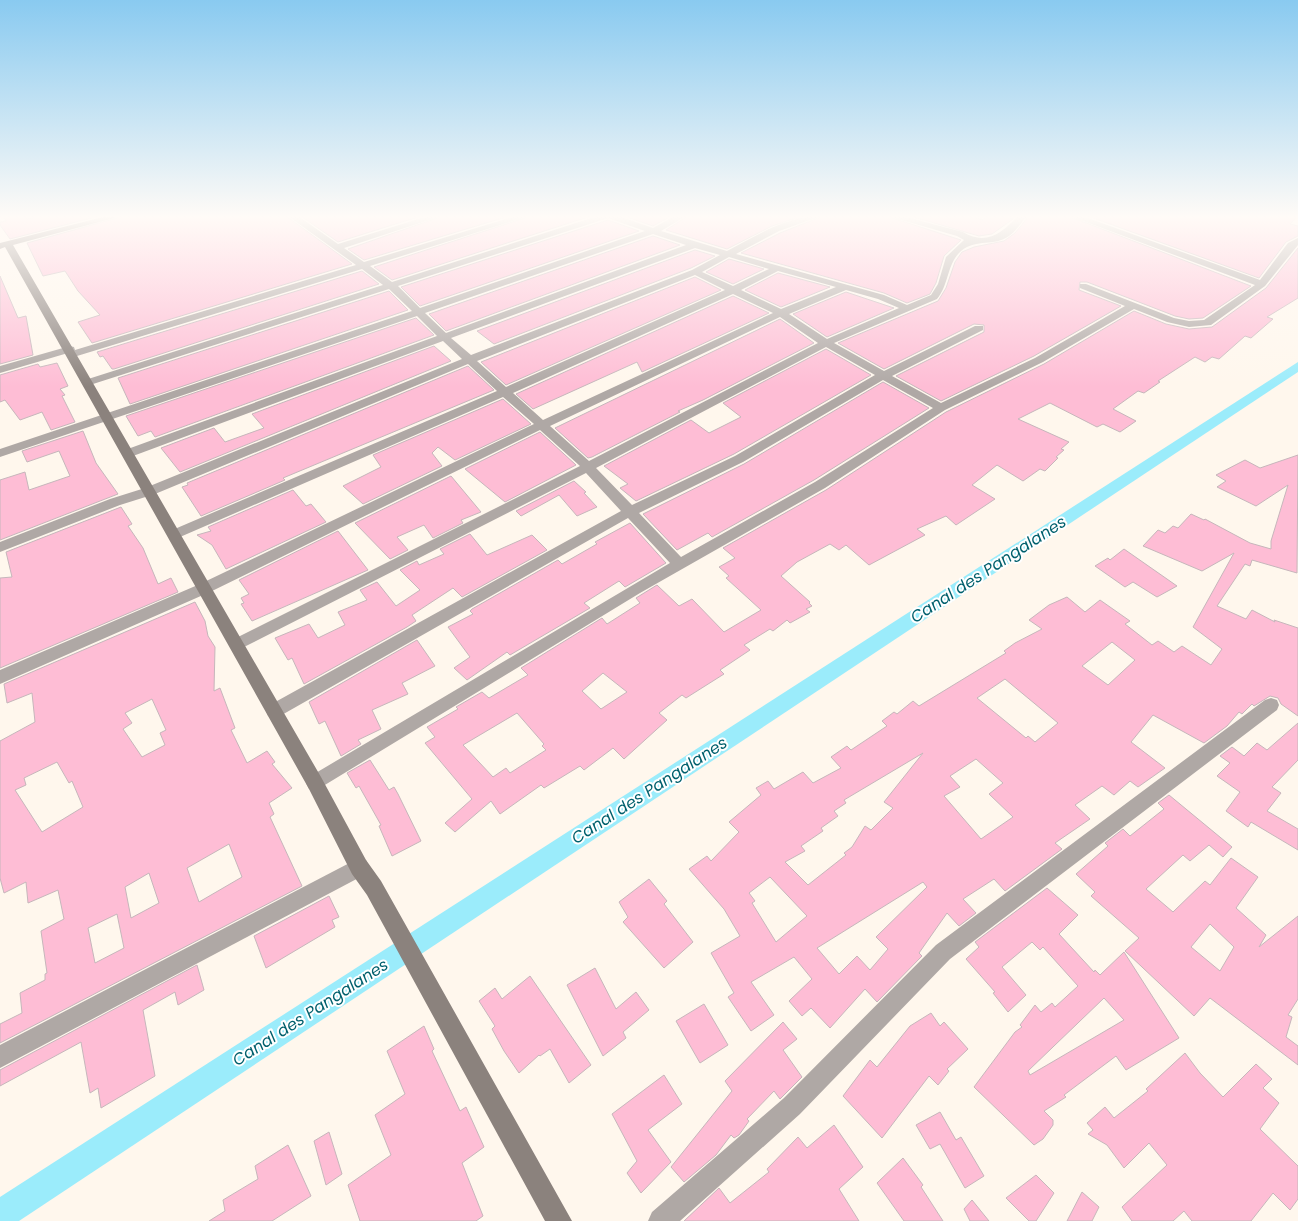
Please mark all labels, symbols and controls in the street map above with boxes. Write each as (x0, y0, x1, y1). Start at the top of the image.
water label: Canal des Pangalanes (906, 510, 1071, 629)
water label: Canal des Pangalanes (567, 731, 732, 850)
water label: Canal des Pangalanes (228, 953, 393, 1072)

